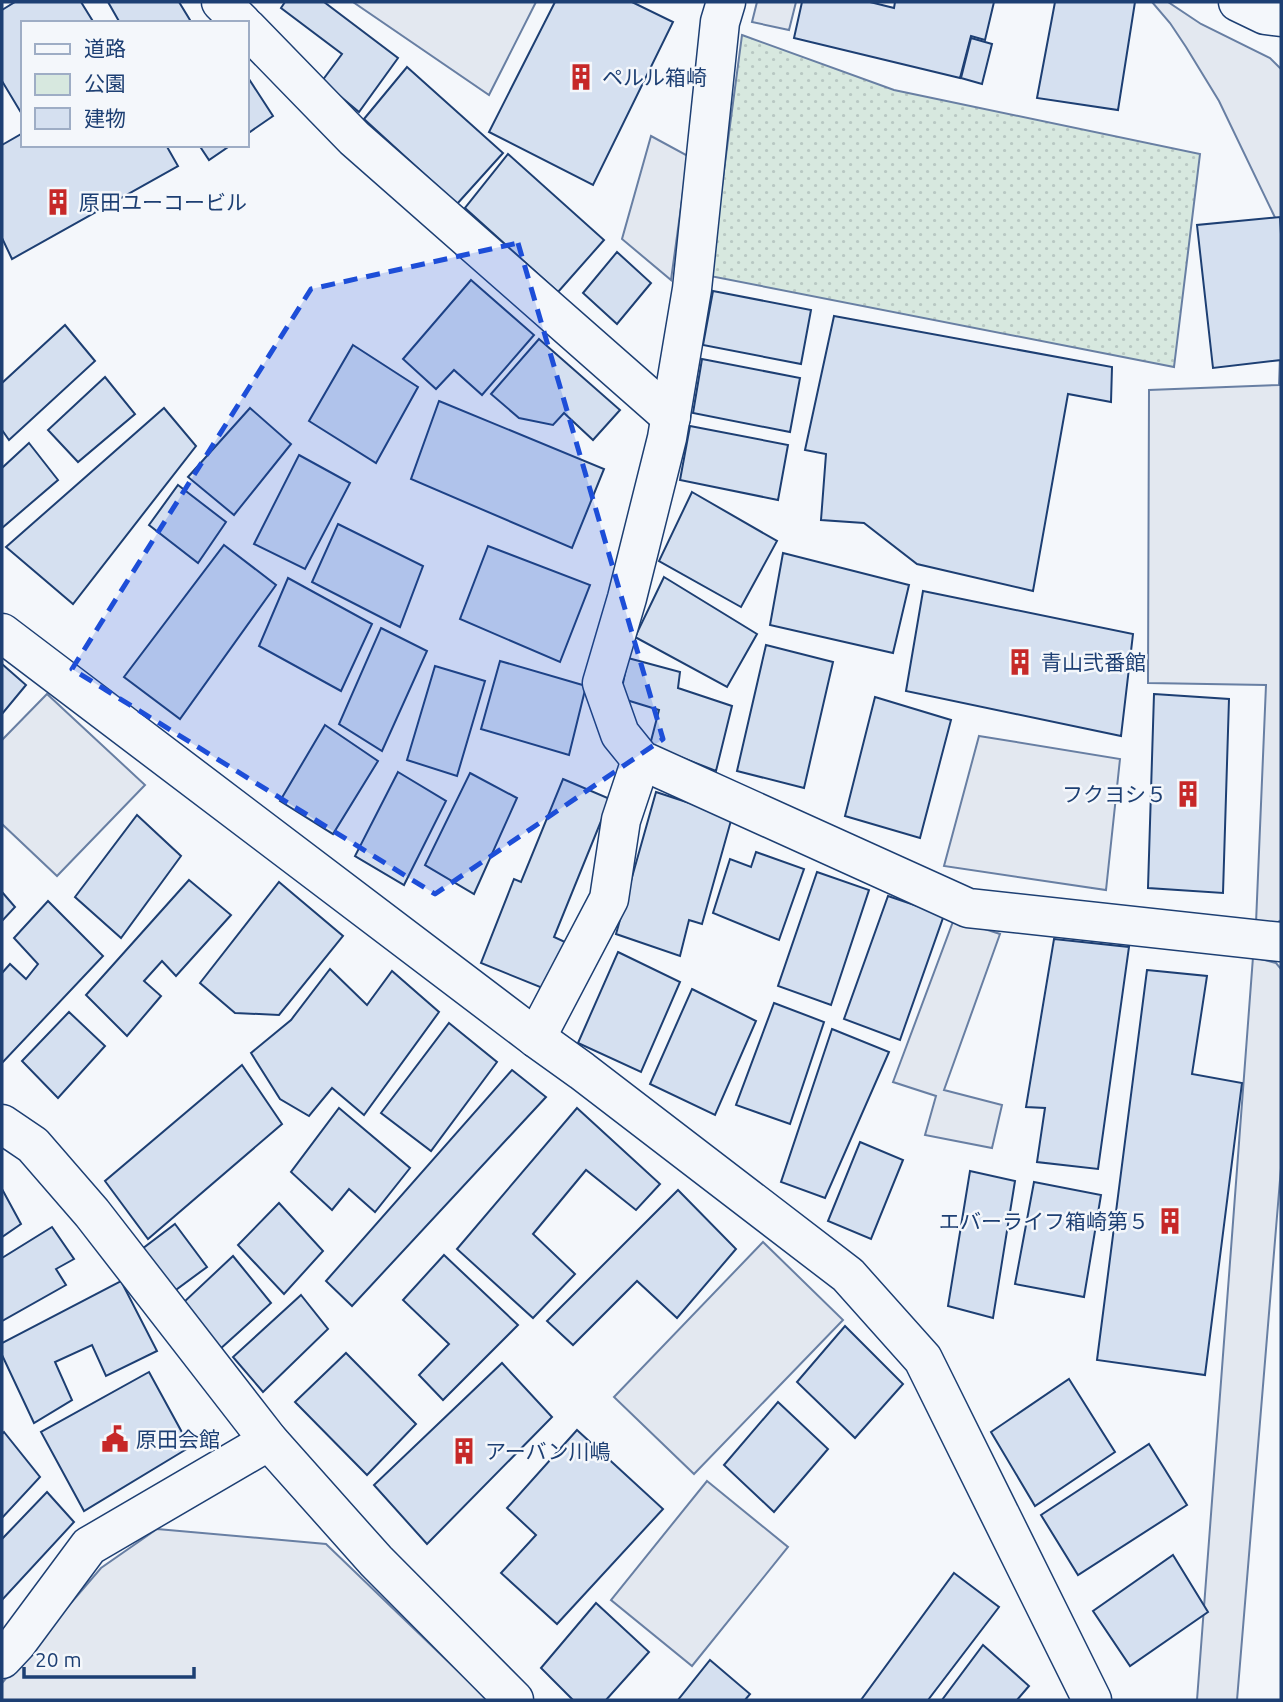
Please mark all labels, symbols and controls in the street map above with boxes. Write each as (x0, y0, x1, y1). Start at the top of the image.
legend (21, 21, 248, 147)
text: 道路 (84, 36, 126, 60)
building icon: ペルル箱崎 (566, 62, 596, 92)
place label: ペルル箱崎 (602, 65, 707, 89)
text: 公園 (84, 71, 126, 95)
text: 建物 (84, 106, 126, 130)
building icon: 原田ユーコービル (43, 187, 73, 217)
place label: 原田ユーコービル (79, 190, 247, 214)
building icon: 青山弐番館 (1005, 647, 1035, 677)
place label: 青山弐番館 (1041, 650, 1146, 674)
building icon: フクヨシ５ (1173, 779, 1203, 809)
place label: フクヨシ５ (1062, 782, 1167, 806)
building icon: エバーライフ箱崎第５ (1155, 1206, 1185, 1236)
place label: エバーライフ箱崎第５ (939, 1209, 1149, 1233)
public building icon: 原田会館 (100, 1424, 130, 1454)
place label: 原田会館 (136, 1427, 220, 1451)
building icon: アーバン川嶋 (449, 1436, 479, 1466)
place label: アーバン川嶋 (485, 1439, 611, 1463)
scale bar (24, 1636, 194, 1680)
text: 20 m (35, 1647, 82, 1671)

